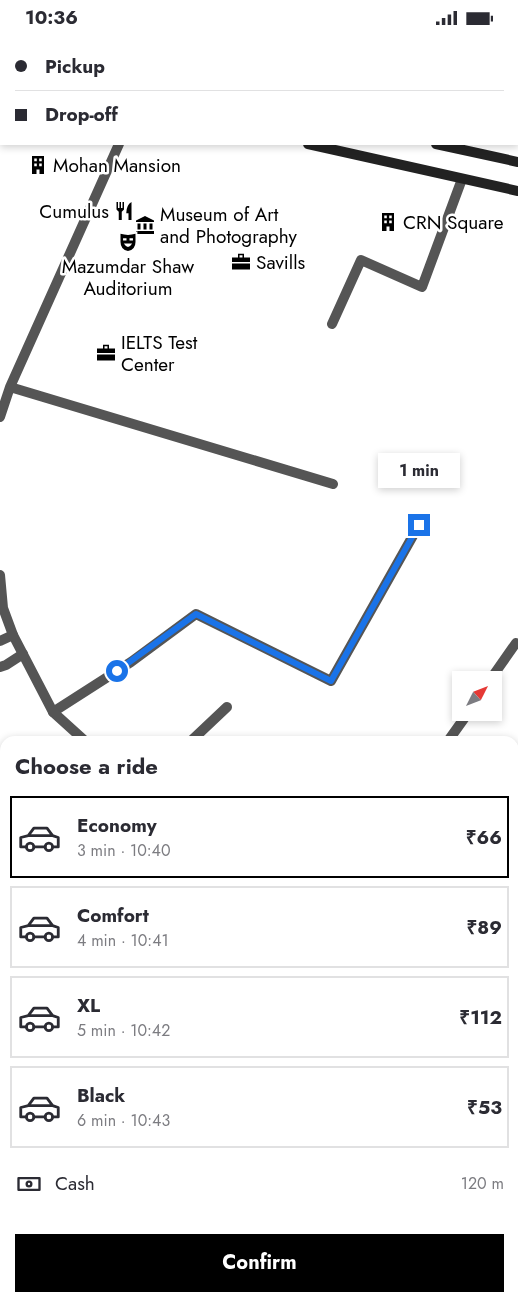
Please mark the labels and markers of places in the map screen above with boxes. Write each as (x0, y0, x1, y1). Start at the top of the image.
place label: Mohan Mansion (53, 152, 181, 179)
building icon: Mohan Mansion (27, 154, 49, 176)
place label: Cumulus (39, 198, 109, 225)
restaurant icon: Cumulus (113, 200, 135, 222)
place label: Museum of Art and Photography (160, 201, 298, 250)
place label: CRN Square (403, 209, 504, 236)
building icon: CRN Square (377, 211, 399, 233)
museum icon: Museum of Art and Photography (134, 214, 156, 236)
theatre icon: Mazumdar Shaw Auditorium (117, 231, 139, 253)
place label: Savills (256, 249, 305, 276)
office icon: Savills (230, 251, 252, 273)
place label: Mazumdar Shaw Auditorium (62, 253, 194, 302)
place label: IELTS Test Center (121, 329, 198, 378)
office icon: IELTS Test Center (95, 342, 117, 364)

